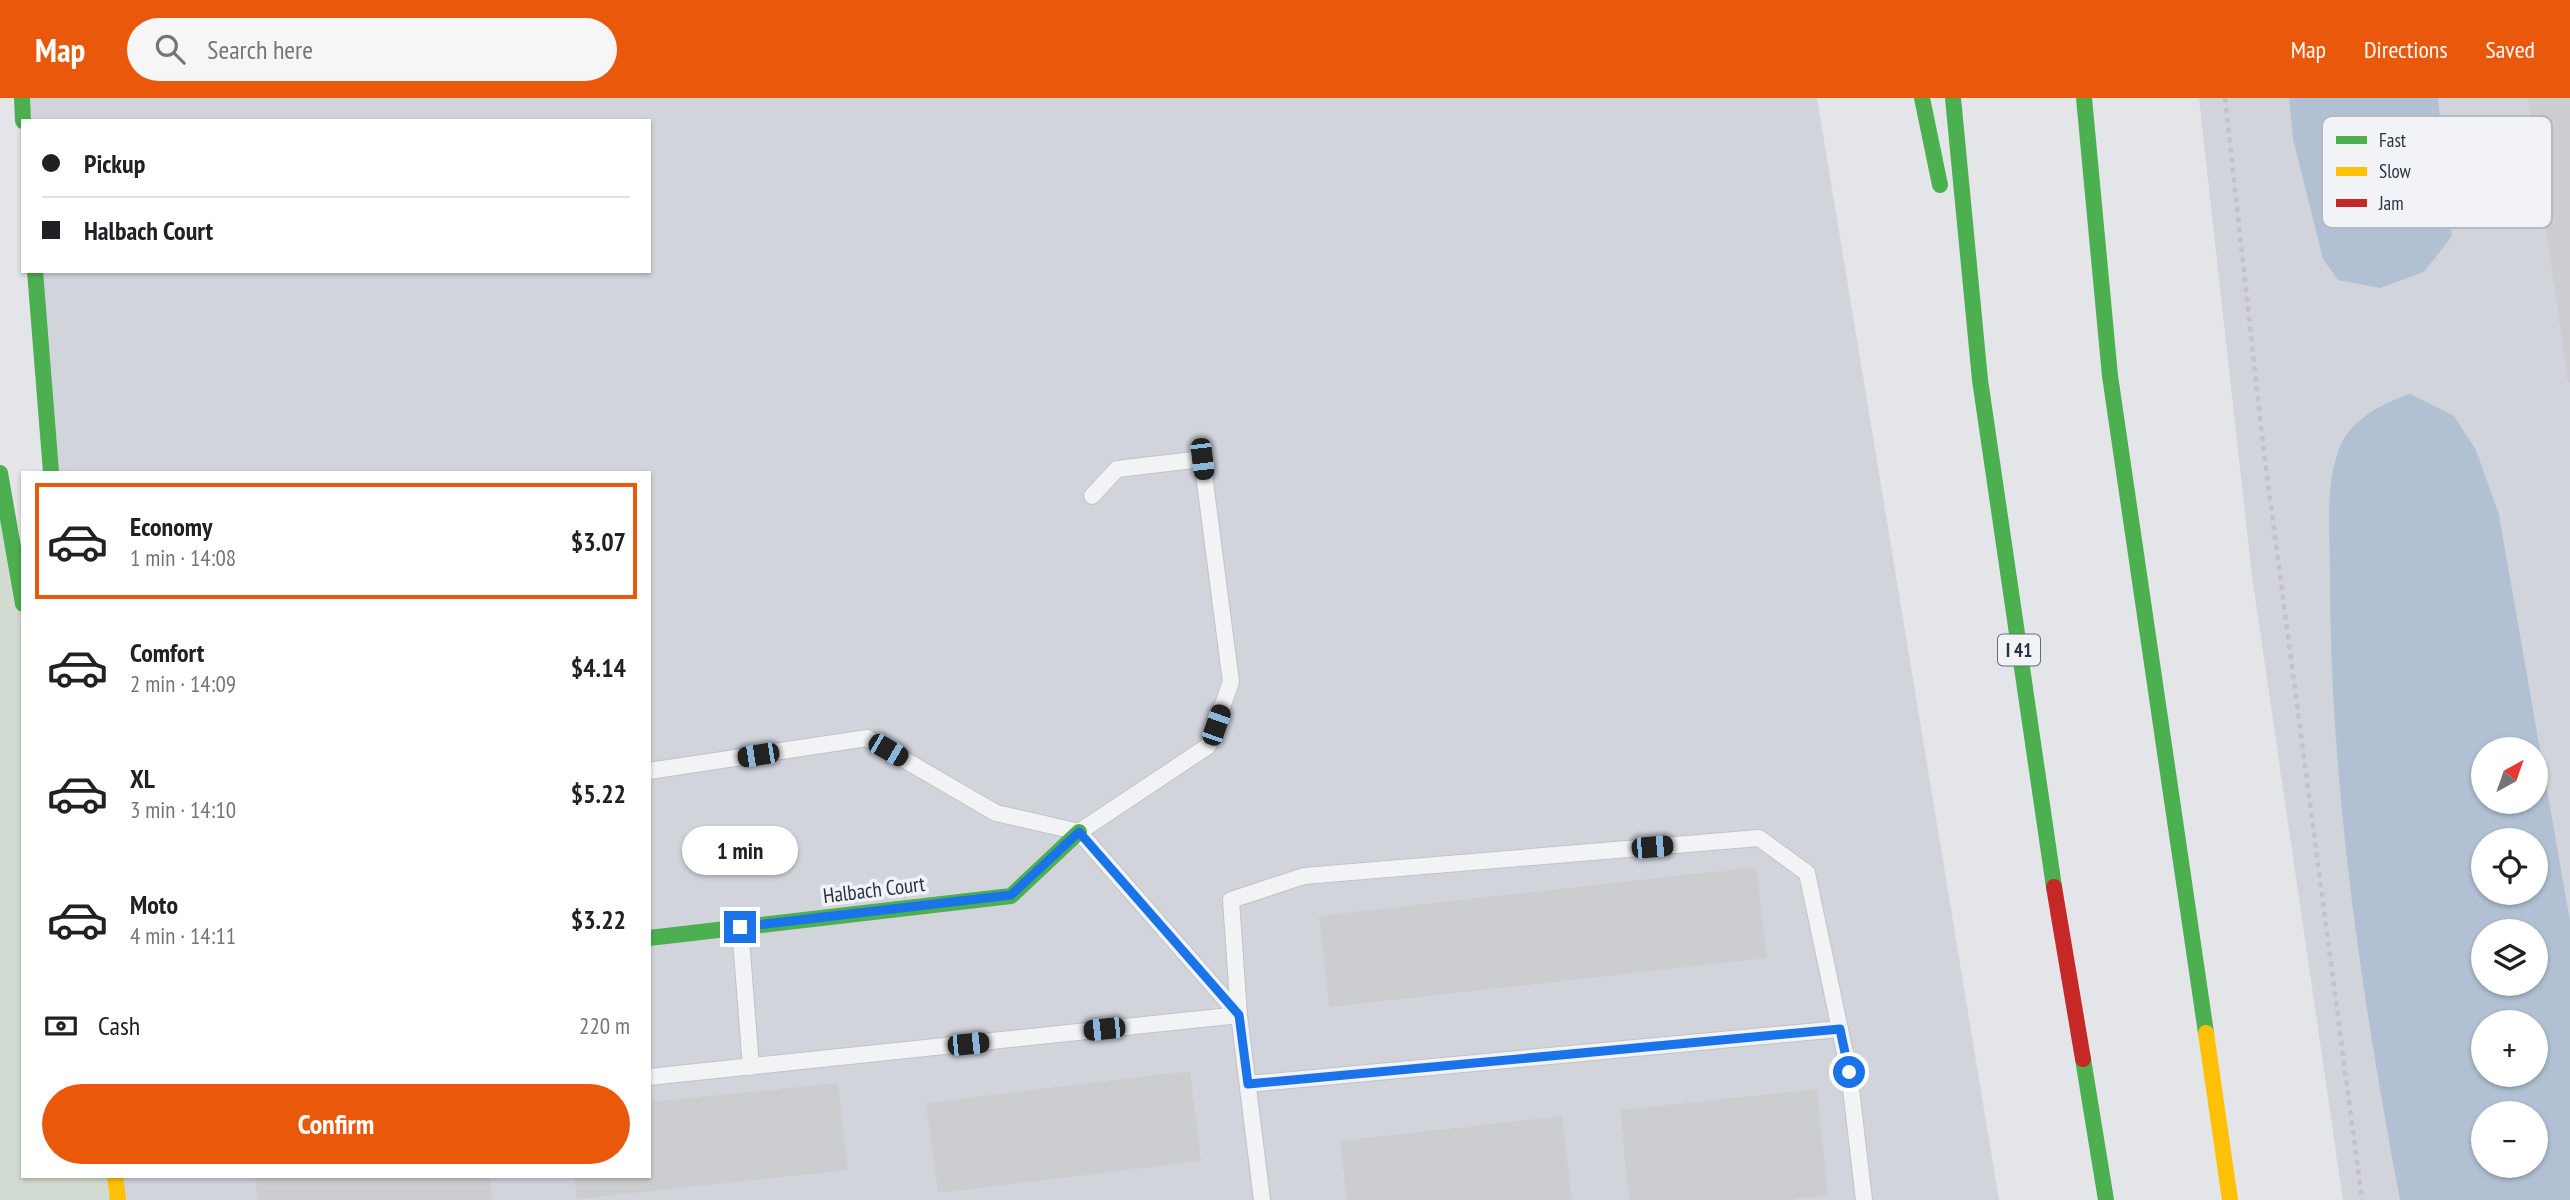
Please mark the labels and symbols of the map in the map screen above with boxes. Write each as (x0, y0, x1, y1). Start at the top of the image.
legend (2322, 116, 2552, 228)
text: Fast (2379, 128, 2407, 152)
text: Slow (2379, 159, 2412, 183)
text: Jam (2378, 191, 2404, 215)
car (1190, 437, 1215, 481)
road number: I 41 (1998, 635, 2040, 666)
car (1200, 702, 1233, 748)
car (865, 730, 912, 770)
north arrow (2471, 737, 2548, 814)
car (736, 741, 781, 769)
callout: 1 min (682, 826, 798, 874)
car (1631, 835, 1674, 859)
street label: Halbach Court (821, 870, 927, 909)
route end (724, 911, 756, 943)
car (1083, 1016, 1126, 1042)
car (947, 1031, 990, 1057)
route start (1833, 1056, 1865, 1088)

